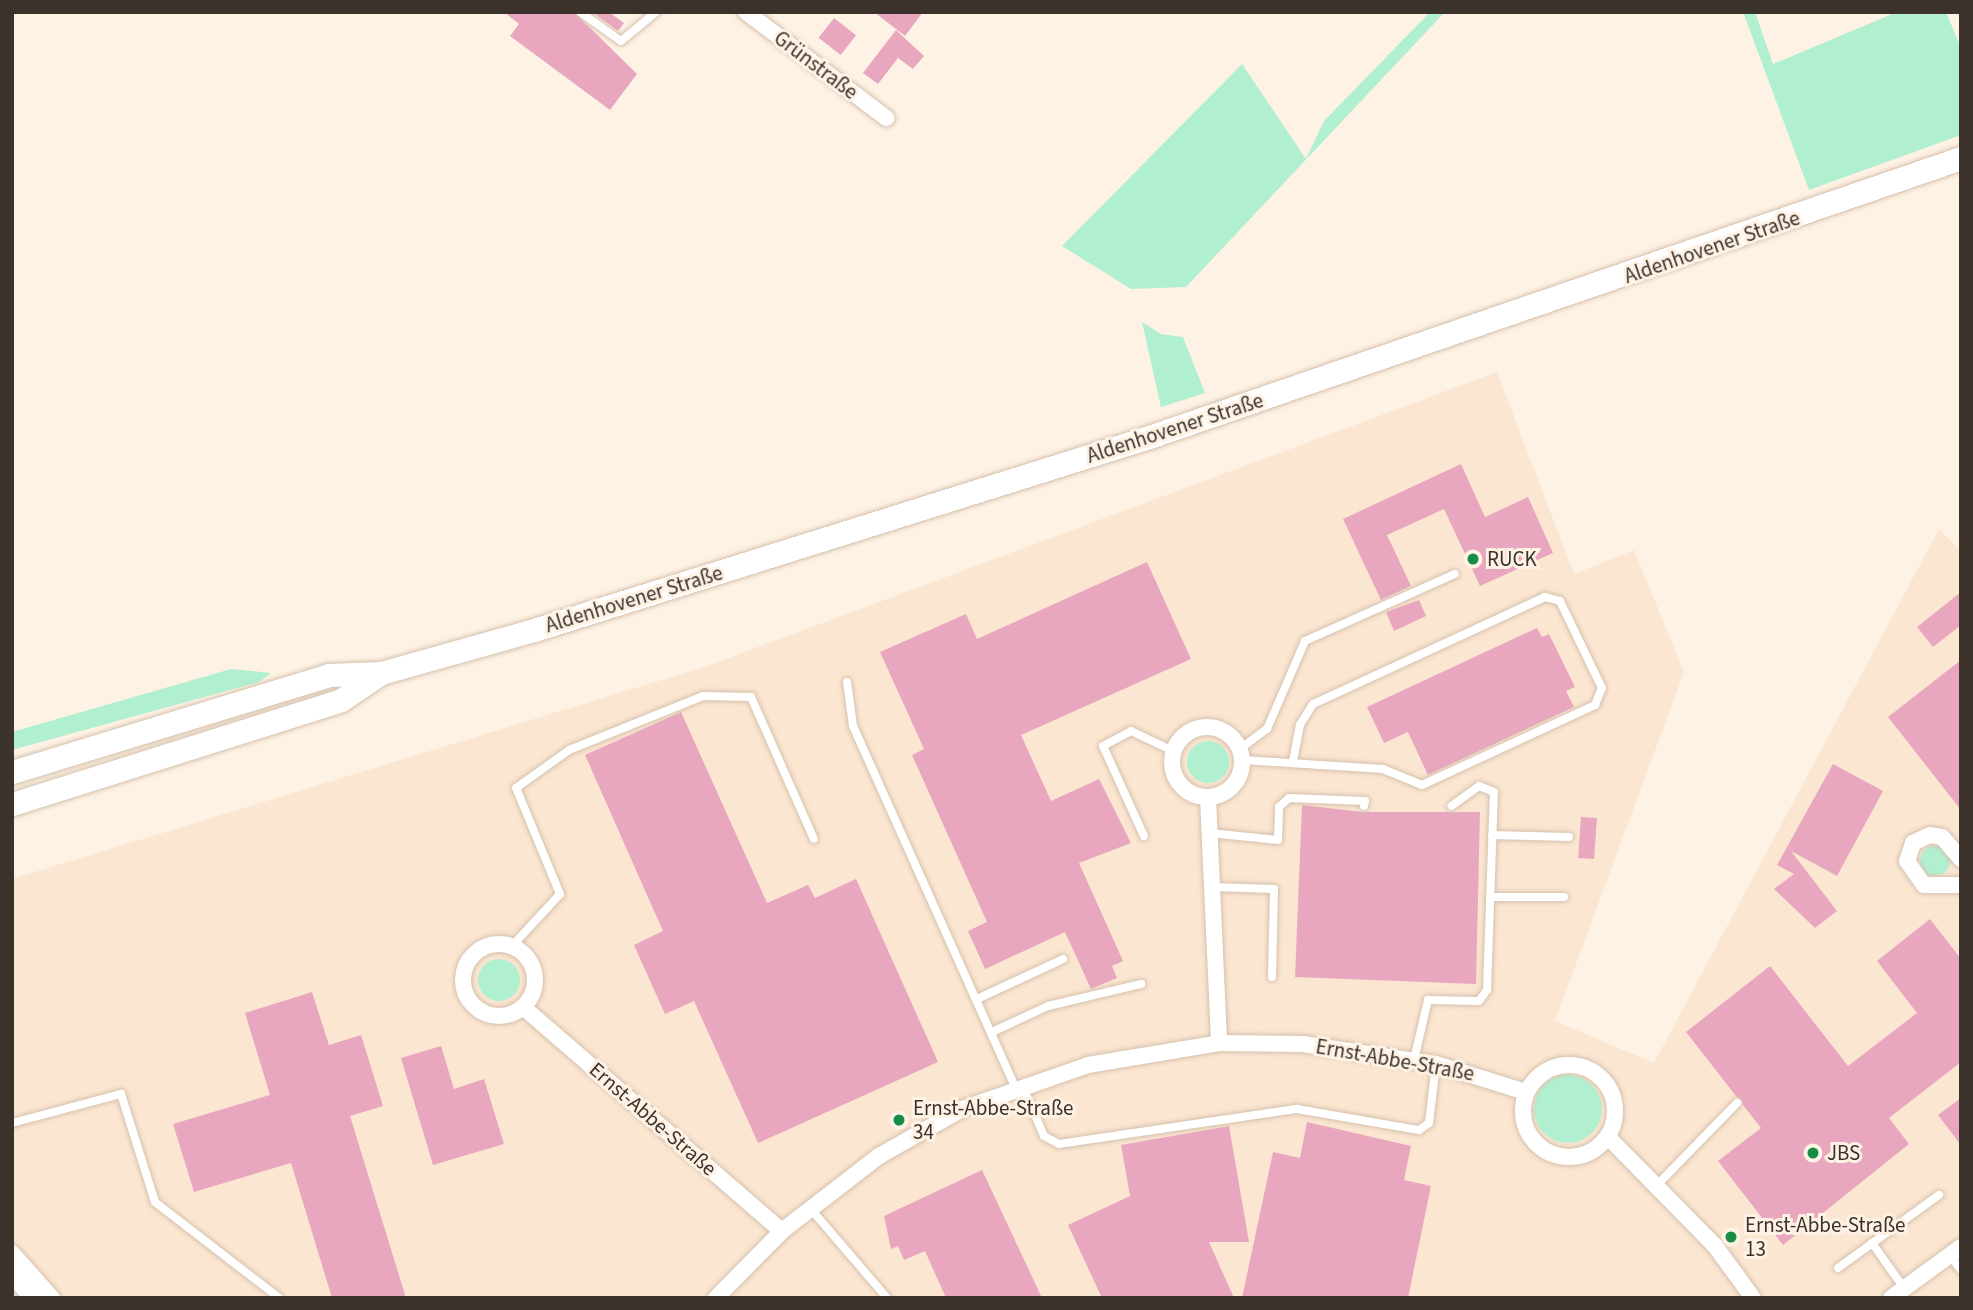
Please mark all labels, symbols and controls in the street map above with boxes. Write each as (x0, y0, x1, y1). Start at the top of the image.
street label: Grünstraße (769, 25, 863, 105)
street label: Aldenhovener Straße (1621, 205, 1803, 289)
street label: Aldenhovener Straße (1083, 388, 1267, 468)
place label: RUCK (1487, 546, 1537, 572)
marker: RUCK (1465, 551, 1481, 567)
street label: Aldenhovener Straße (542, 560, 726, 638)
street label: Ernst-Abbe-Straße (1314, 1034, 1476, 1086)
street label: Ernst-Abbe-Straße (584, 1057, 722, 1181)
place label: Ernst-Abbe-Straße 34 (913, 1095, 1073, 1145)
marker: Ernst-Abbe-Straße 34 (891, 1112, 907, 1128)
place label: JBS (1827, 1140, 1860, 1166)
marker: JBS (1805, 1145, 1821, 1161)
place label: Ernst-Abbe-Straße 13 (1745, 1212, 1905, 1262)
marker: Ernst-Abbe-Straße 13 (1723, 1229, 1739, 1245)

